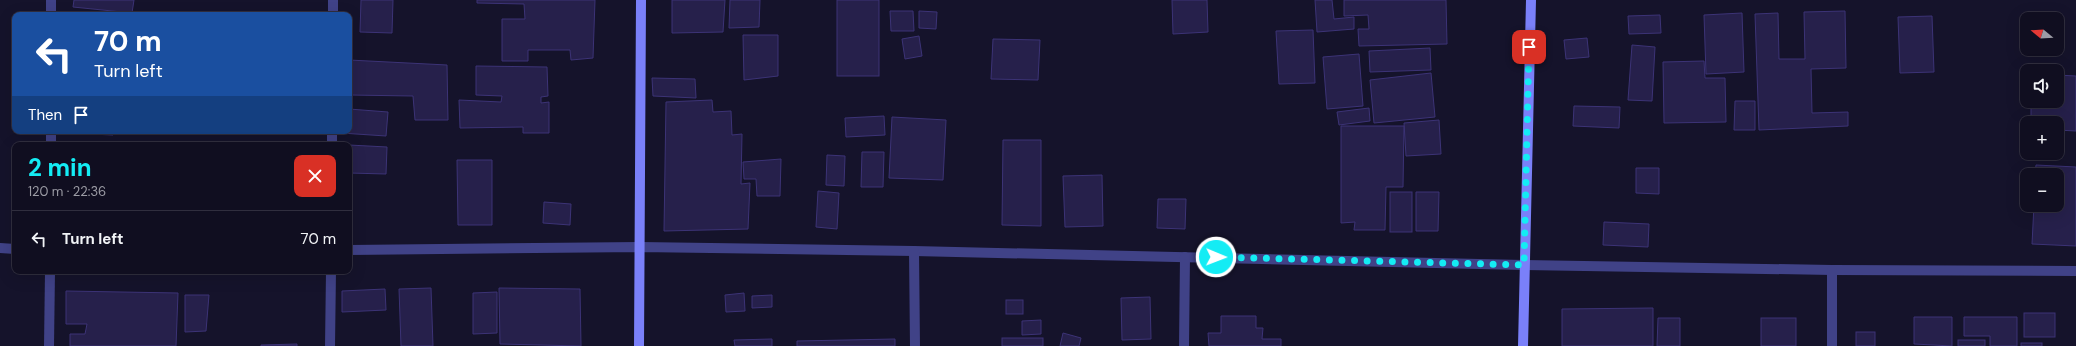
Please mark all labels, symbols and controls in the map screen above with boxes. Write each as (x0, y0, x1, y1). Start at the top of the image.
north arrow (2020, 12, 2064, 56)
map controls (2020, 12, 2064, 212)
text: 70 m (94, 23, 162, 60)
icon: left (28, 28, 80, 80)
pin (1512, 30, 1546, 64)
icon: arrive (1518, 36, 1540, 58)
text: Turn left (94, 59, 163, 83)
button: sound (2020, 64, 2064, 108)
icon: arrive (70, 104, 92, 126)
text: Then (28, 105, 62, 125)
button: + (2020, 116, 2064, 160)
text: 2 min (28, 152, 91, 183)
button: close (294, 155, 336, 197)
button: − (2020, 168, 2064, 212)
text: 120 m · 22:36 (28, 183, 106, 200)
icon: left (28, 228, 50, 250)
text: Turn left (62, 229, 123, 249)
text: 70 m (301, 229, 336, 249)
position arrow (1195, 236, 1237, 278)

